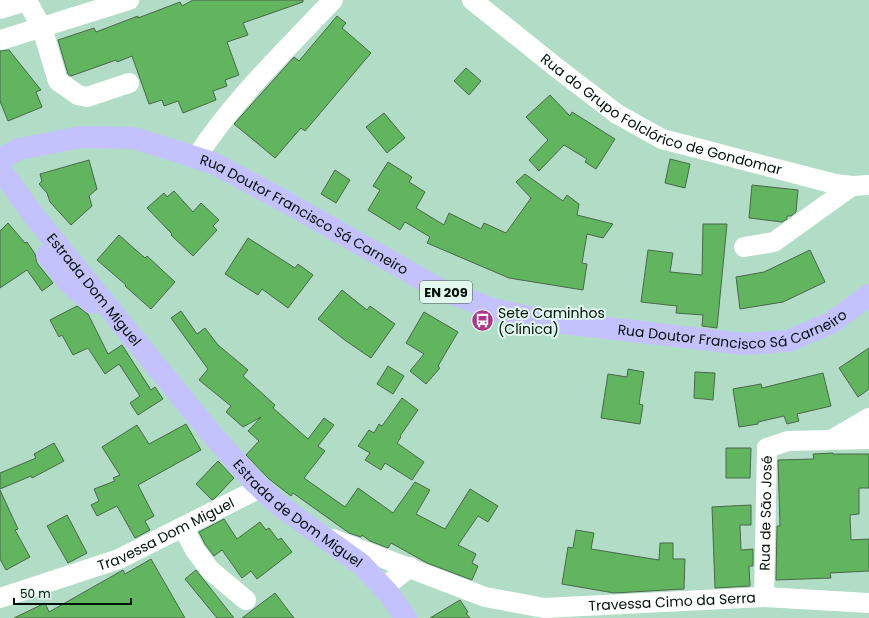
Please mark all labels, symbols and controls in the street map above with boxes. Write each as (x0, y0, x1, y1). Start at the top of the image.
street label: Rua do Grupo Folclórico de Gondomar (536, 49, 784, 180)
street label: Rua Doutor Francisco Sá Carneiro (197, 150, 412, 280)
street label: Estrada Dom Miguel (42, 229, 146, 350)
road number: EN 209 (420, 281, 472, 303)
place label: Sete Caminhos (Clínica) (498, 303, 605, 339)
street label: Rua Doutor Francisco Sá Carneiro (617, 305, 851, 354)
bus stop icon: Sete Caminhos (Clínica) (469, 308, 495, 334)
street label: Estrada de Dom Miguel (228, 455, 367, 572)
street label: Rua de São José (755, 455, 777, 571)
street label: Travessa Dom Miguel (95, 493, 238, 575)
scale bar (14, 580, 131, 606)
text: 50 m (20, 585, 51, 602)
street label: Travessa Cimo da Serra (588, 587, 756, 616)

